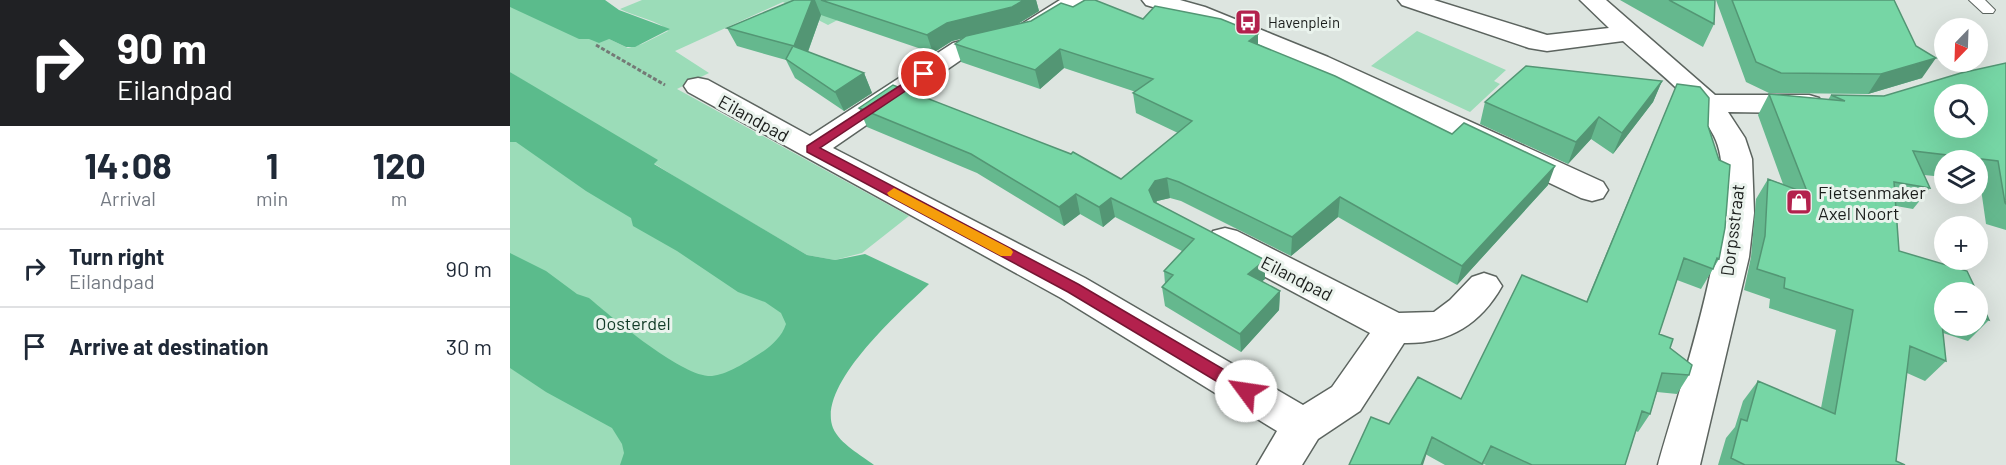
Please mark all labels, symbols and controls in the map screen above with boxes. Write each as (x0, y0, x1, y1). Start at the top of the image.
bus stop icon: Havenplein (1233, 7, 1263, 37)
place label: Havenplein (1268, 13, 1340, 31)
north arrow (1934, 18, 1988, 72)
map controls (1934, 18, 1988, 336)
text: 90 m (117, 22, 207, 72)
icon: right (18, 24, 96, 102)
pin (898, 48, 949, 99)
icon: arrive (907, 57, 940, 90)
text: Eilandpad (117, 73, 233, 105)
button: search (1934, 84, 1988, 138)
street label: Eilandpad (715, 90, 793, 146)
text: 14:08 (84, 143, 172, 186)
text: 1 (266, 143, 278, 186)
text: 120 (372, 143, 426, 186)
button: layers (1934, 150, 1988, 204)
place label: Fietsenmaker Axel Noort (1818, 181, 1926, 224)
street label: Dorpsstraat (1715, 183, 1749, 277)
text: Arrival (100, 186, 156, 210)
text: min (256, 186, 288, 210)
text: m (391, 186, 407, 210)
shop icon: Fietsenmaker Axel Noort (1784, 187, 1814, 217)
button: + (1934, 216, 1988, 270)
text: Turn right (69, 243, 164, 269)
street label: Eilandpad (1258, 251, 1336, 305)
icon: right (18, 252, 51, 285)
text: 90 m (446, 255, 492, 281)
text: Eilandpad (69, 269, 155, 293)
button: − (1934, 282, 1988, 336)
park label: Oosterdel (595, 312, 671, 334)
icon: arrive (18, 330, 51, 363)
text: Arrive at destination (69, 333, 268, 359)
text: 30 m (446, 333, 492, 359)
position arrow (1214, 359, 1278, 423)

